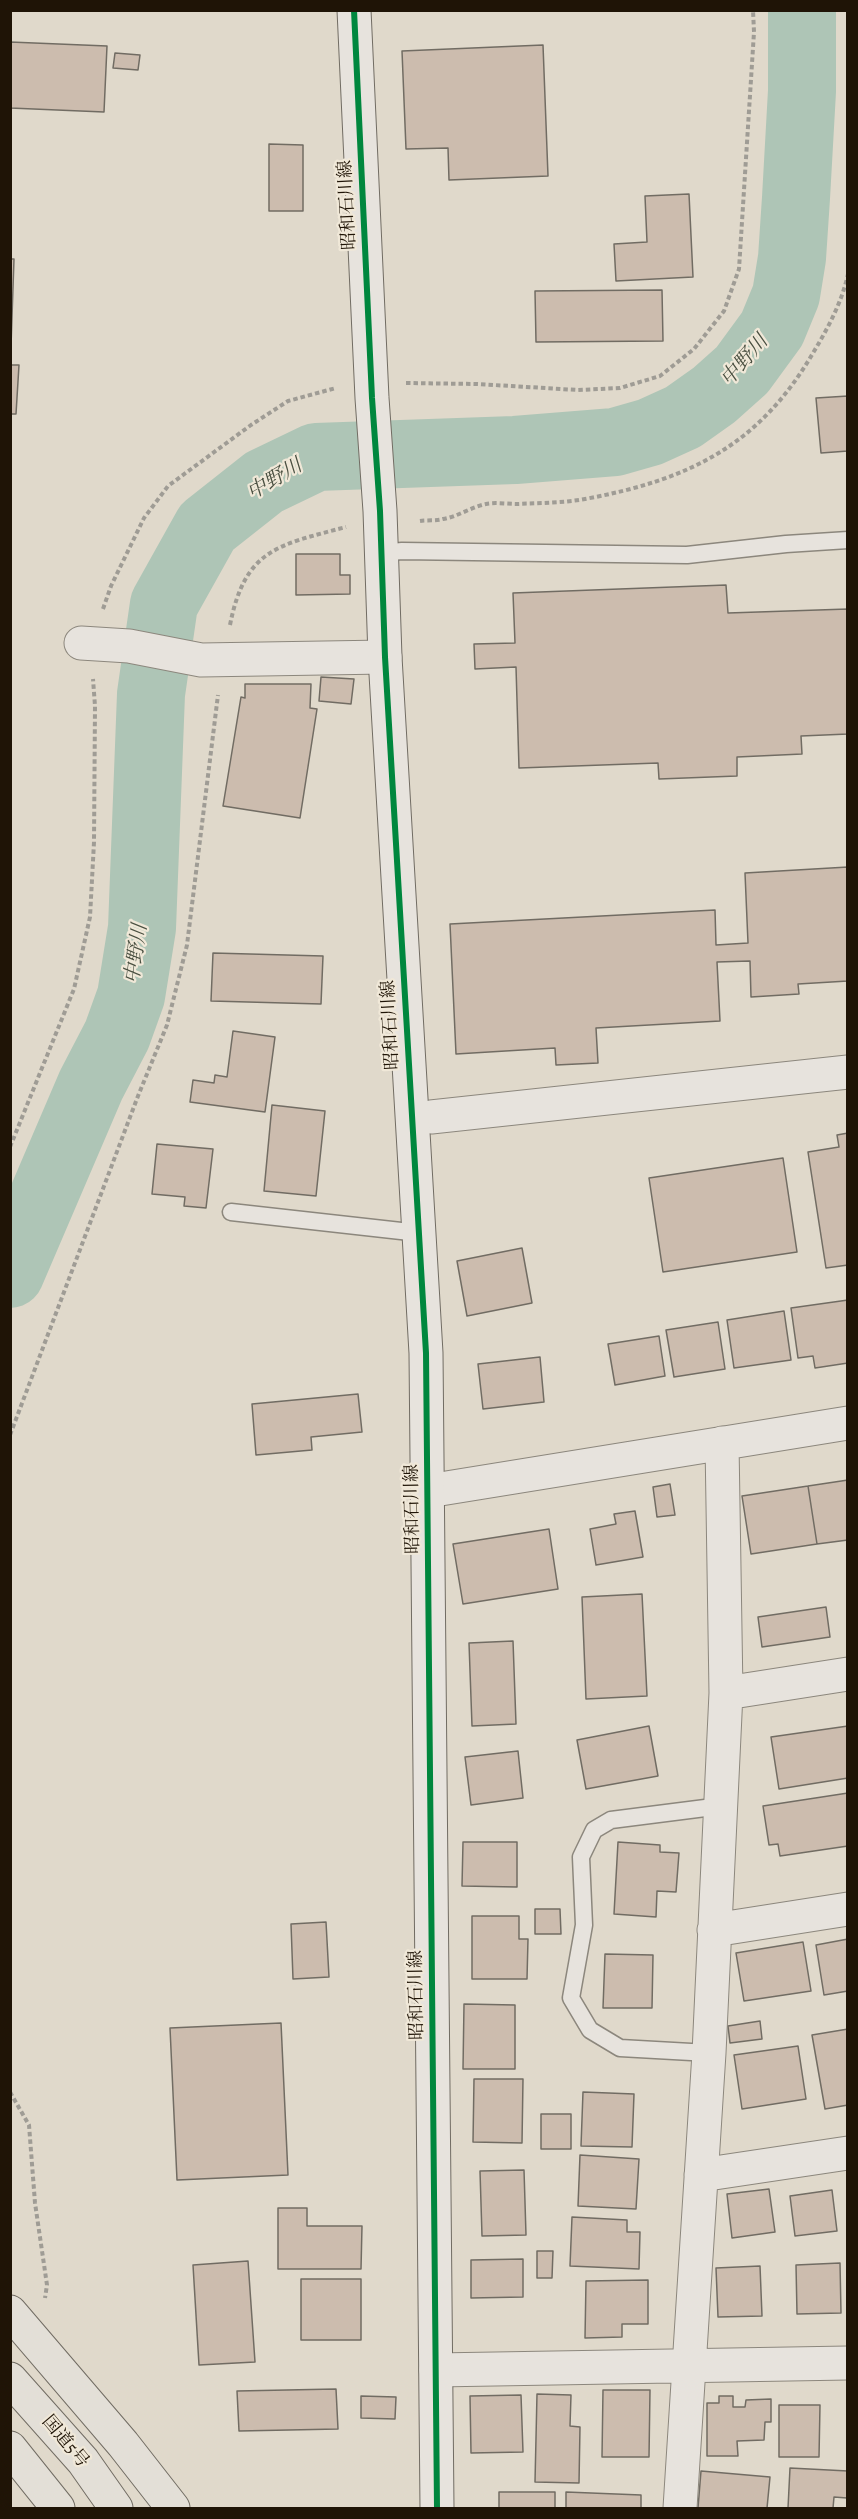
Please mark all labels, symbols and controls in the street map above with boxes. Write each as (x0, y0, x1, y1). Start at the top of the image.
street label: 昭和石川線 (335, 159, 361, 251)
water label: 中野川 (716, 330, 774, 392)
water label: 中野川 (243, 454, 307, 506)
water label: 中野川 (121, 923, 153, 985)
street label: 昭和石川線 (378, 979, 404, 1071)
street label: 昭和石川線 (401, 1464, 425, 1554)
street label: 昭和石川線 (405, 1950, 429, 2040)
street label: 国道5号 (37, 2411, 93, 2473)

